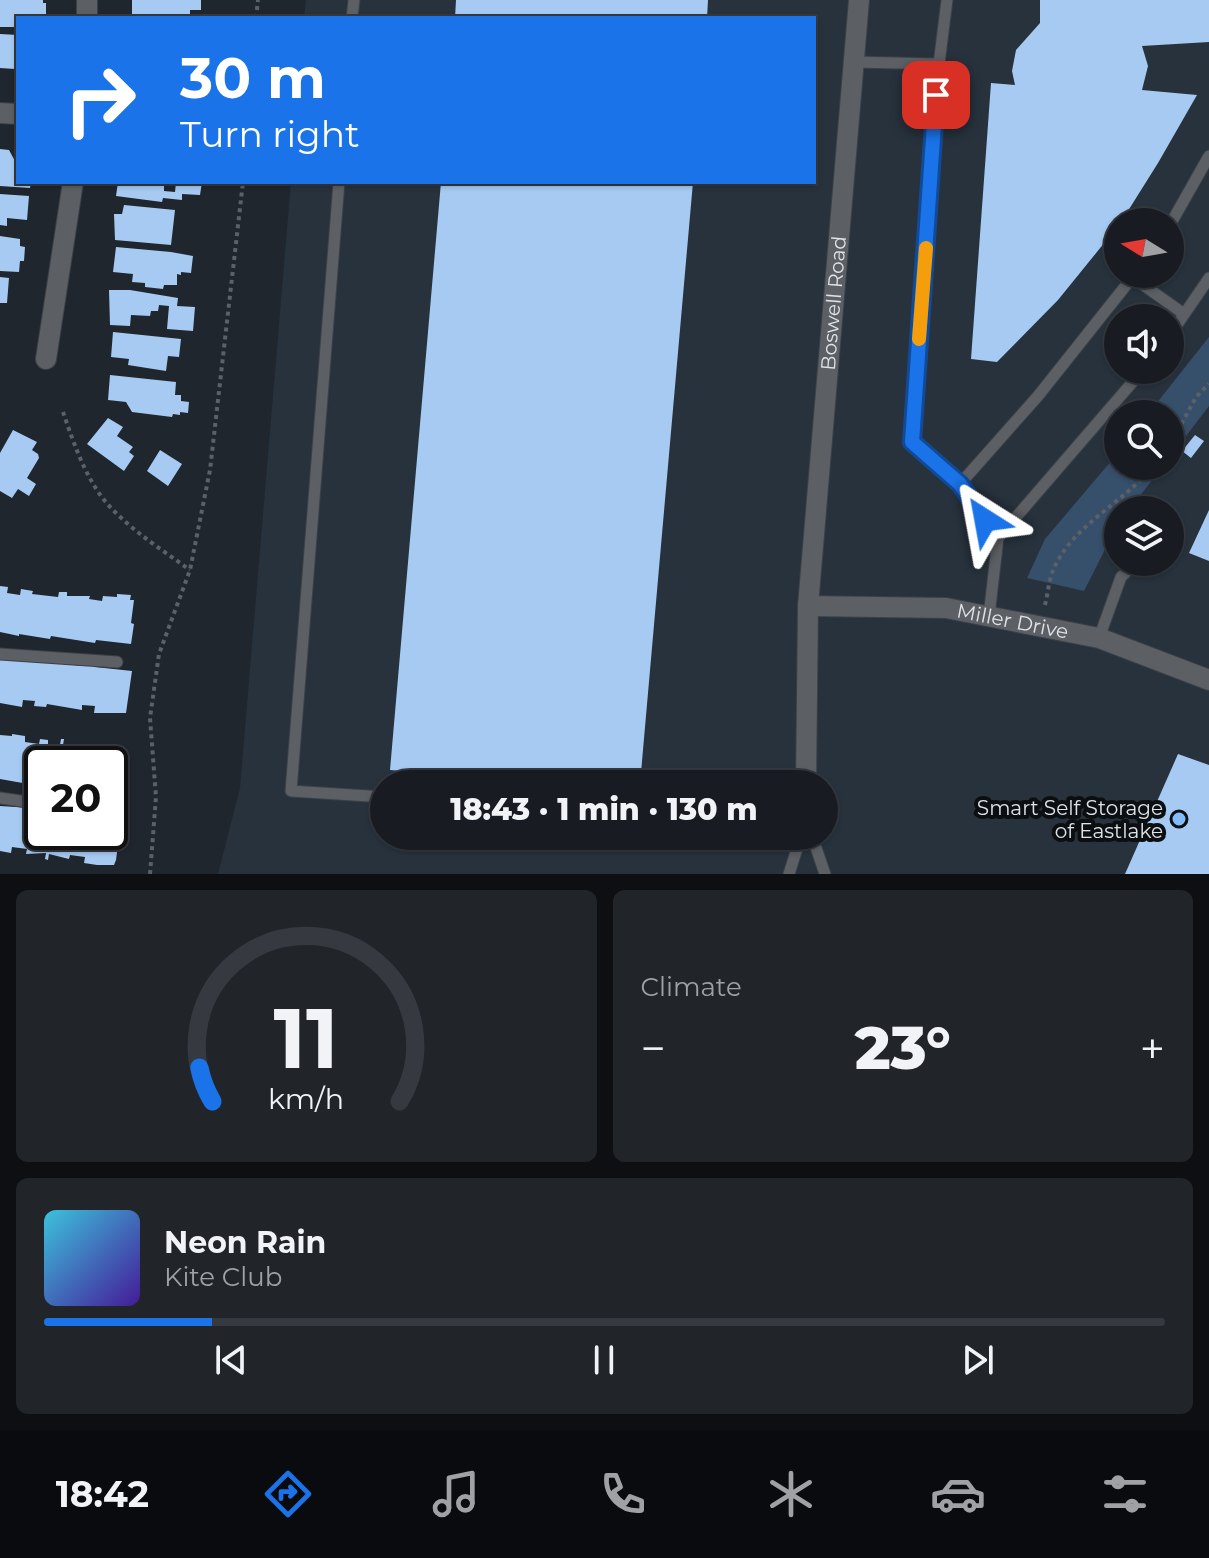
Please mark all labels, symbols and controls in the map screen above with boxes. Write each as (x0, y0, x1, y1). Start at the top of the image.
text: 30 m (180, 44, 326, 112)
icon: right (48, 48, 152, 152)
pin (902, 61, 970, 129)
icon: arrive (914, 73, 958, 117)
text: Turn right (180, 112, 360, 156)
north arrow (1104, 208, 1184, 288)
map controls (1104, 208, 1184, 576)
street label: Boswell Road (816, 235, 851, 371)
button: sound (1104, 304, 1184, 384)
button: search (1104, 400, 1184, 480)
position arrow (943, 478, 1027, 562)
button: layers (1104, 496, 1184, 576)
street label: Miller Drive (955, 598, 1071, 644)
speed limit sign: 20 (24, 746, 128, 850)
text: 18:43 · 1 min · 130 m (450, 791, 758, 828)
place label: Smart Self Storage of Eastlake (977, 796, 1163, 843)
marker: Smart Self Storage of Eastlake (1170, 810, 1188, 828)
text: Climate (641, 971, 742, 1003)
text: 11 (274, 987, 339, 1089)
text: 23° (855, 1011, 951, 1084)
text: − (641, 1021, 666, 1075)
text: + (1140, 1021, 1165, 1075)
text: km/h (268, 1081, 344, 1116)
text: Neon Rain (164, 1224, 326, 1261)
text: Kite Club (164, 1261, 282, 1293)
icon: previous (209, 1338, 253, 1382)
icon: pause (582, 1338, 626, 1382)
icon: next (956, 1338, 1000, 1382)
icon: directions (260, 1466, 316, 1522)
icon: music (428, 1466, 484, 1522)
icon: phone (595, 1466, 651, 1522)
icon: climate (763, 1466, 819, 1522)
icon: car (930, 1466, 986, 1522)
icon: filters (1097, 1466, 1153, 1522)
text: 18:42 (56, 1472, 149, 1516)

